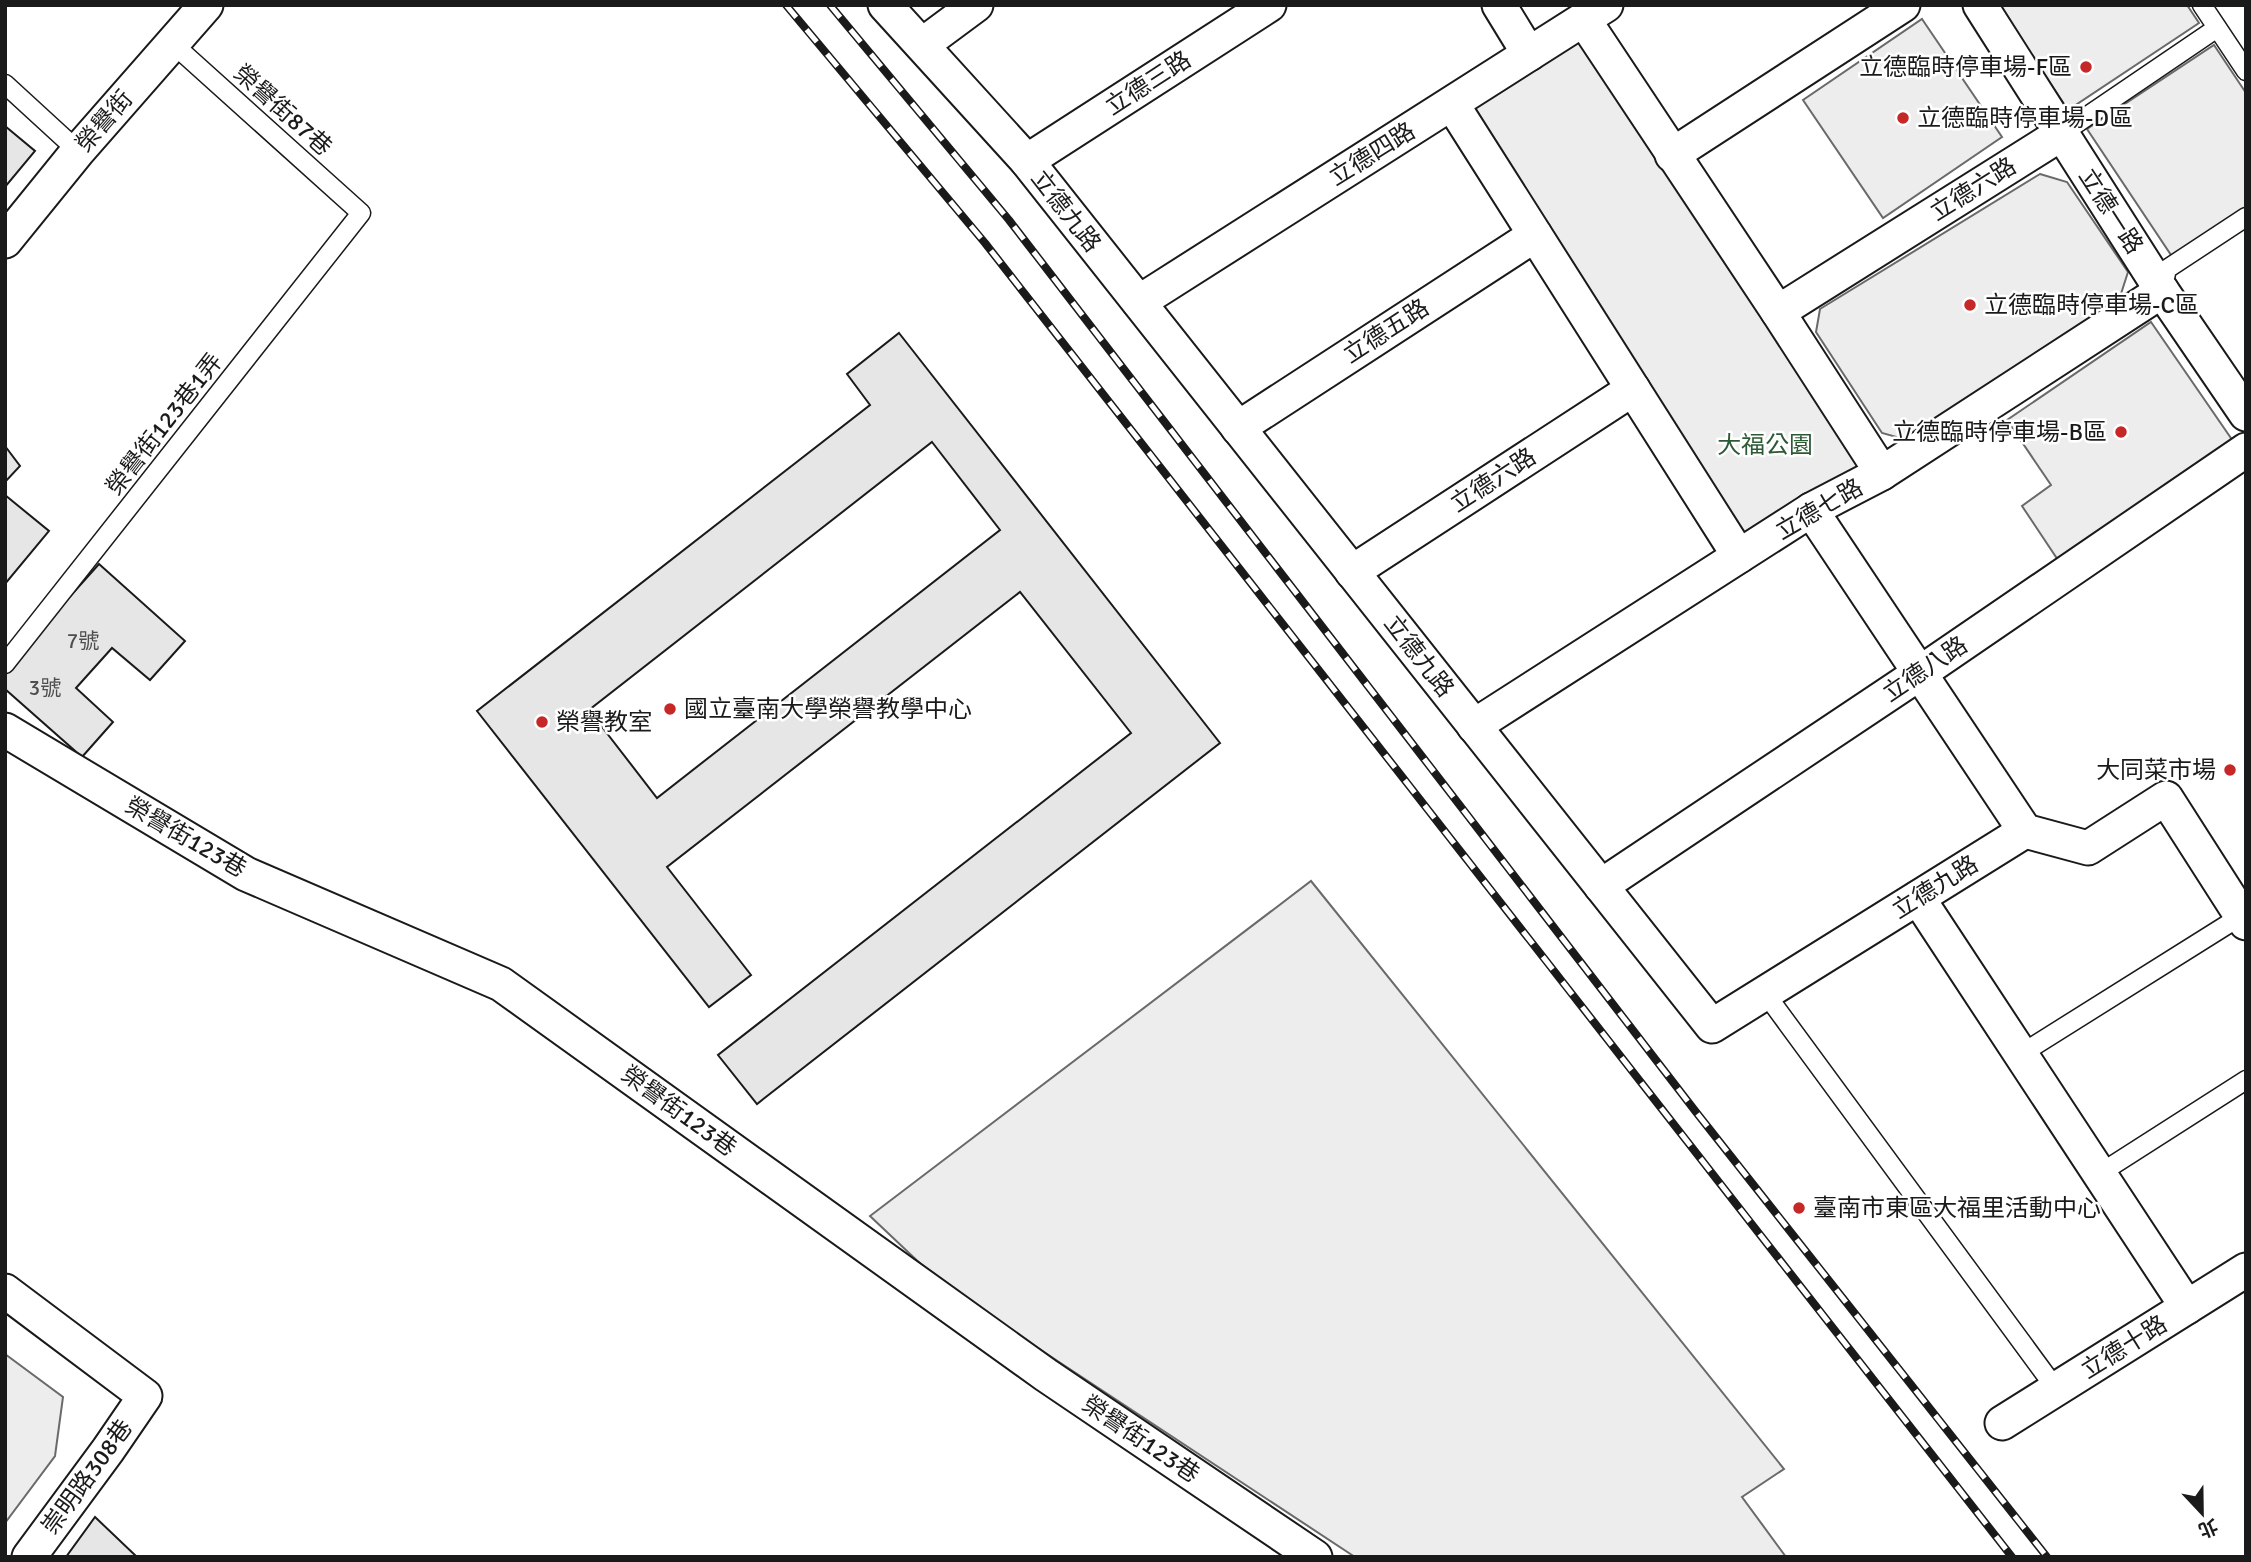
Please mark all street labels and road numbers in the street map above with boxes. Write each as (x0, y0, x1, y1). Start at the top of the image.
street label: 立德三路 (1100, 44, 1196, 122)
street label: 榮譽街87巷 (228, 58, 338, 162)
street label: 榮譽街 (69, 84, 139, 158)
street label: 立德四路 (1323, 116, 1421, 192)
street label: 立德六路 (1924, 151, 2022, 227)
street label: 立德一路 (2072, 163, 2150, 259)
street label: 立德九路 (1025, 164, 1107, 258)
street label: 立德五路 (1338, 292, 1434, 370)
street label: 榮譽街123巷1弄 (99, 347, 229, 501)
street label: 立德六路 (1445, 441, 1541, 519)
street label: 立德七路 (1770, 472, 1868, 546)
street label: 立德九路 (1378, 609, 1460, 703)
street label: 立德八路 (1877, 630, 1973, 708)
street label: 榮譽街123巷 (120, 790, 252, 884)
street label: 立德九路 (1886, 849, 1984, 925)
street label: 榮譽街123巷 (616, 1059, 742, 1163)
street label: 立德十路 (2075, 1309, 2173, 1385)
street label: 榮譽街123巷 (1077, 1389, 1205, 1489)
street label: 崇明路308巷 (35, 1414, 139, 1540)

